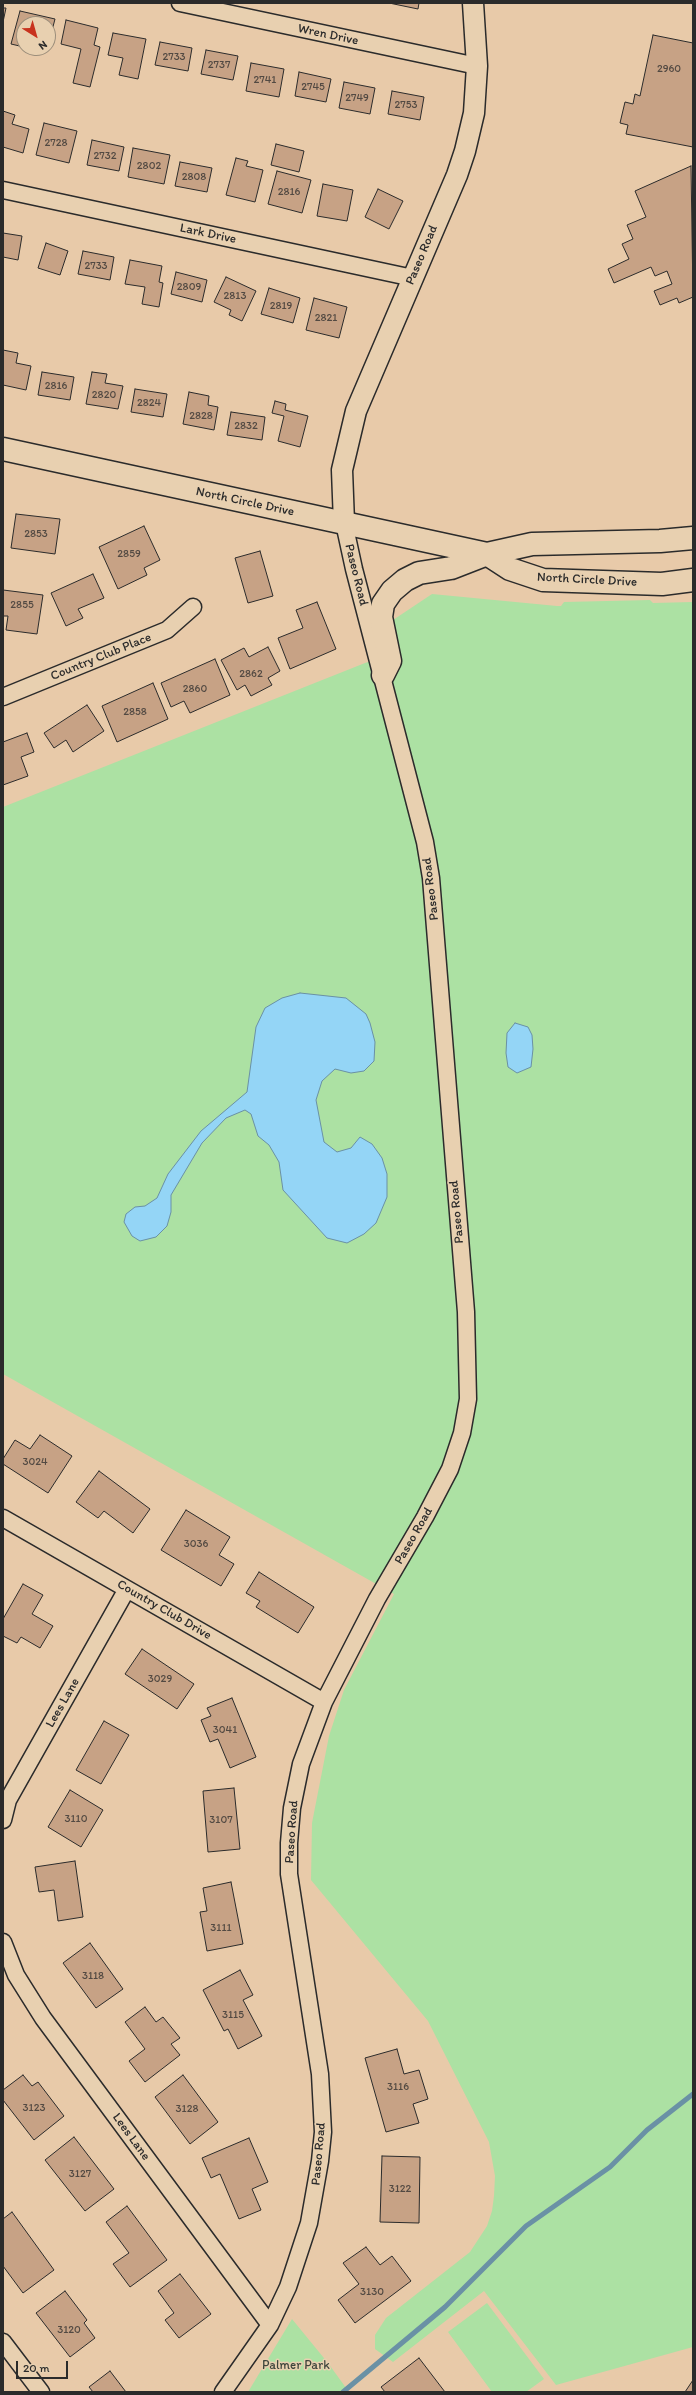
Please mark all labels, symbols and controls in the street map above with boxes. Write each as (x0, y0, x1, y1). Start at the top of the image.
north arrow (16, 16, 56, 56)
street label: Wren Drive (296, 21, 360, 49)
text: N (36, 38, 50, 53)
house number: 2733 (162, 50, 186, 64)
house number: 2737 (208, 58, 230, 72)
house number: 2960 (657, 62, 681, 76)
house number: 2741 (254, 73, 276, 87)
house number: 2745 (301, 80, 325, 94)
house number: 2749 (345, 91, 369, 105)
house number: 2753 (394, 98, 418, 112)
house number: 2728 (44, 136, 68, 150)
house number: 2732 (93, 149, 117, 163)
house number: 2802 (137, 159, 161, 173)
house number: 2808 (182, 170, 206, 184)
house number: 2816 (278, 185, 300, 199)
street label: Lark Drive (178, 220, 238, 248)
street label: Paseo Road (402, 223, 442, 287)
house number: 2733 (84, 259, 108, 273)
house number: 2809 (177, 280, 201, 294)
house number: 2813 (224, 289, 246, 303)
house number: 2819 (270, 299, 292, 313)
house number: 2821 (315, 311, 337, 325)
house number: 2816 (45, 379, 67, 393)
house number: 2820 (92, 388, 116, 402)
house number: 2824 (137, 396, 161, 410)
house number: 2828 (189, 409, 213, 423)
house number: 2832 (234, 419, 258, 433)
street label: North Circle Drive (194, 484, 296, 520)
house number: 2853 (24, 527, 48, 541)
street label: Paseo Road (341, 542, 371, 608)
house number: 2859 (117, 547, 141, 561)
street label: North Circle Drive (537, 570, 637, 590)
house number: 2855 (10, 598, 34, 612)
street label: Country Club Place (48, 630, 154, 684)
house number: 2862 (239, 667, 263, 681)
house number: 2860 (183, 682, 207, 696)
house number: 2858 (123, 705, 147, 719)
street label: Paseo Road (419, 857, 443, 921)
street label: Paseo Road (446, 1180, 468, 1244)
house number: 3024 (22, 1455, 48, 1469)
street label: Paseo Road (391, 1505, 437, 1567)
house number: 3036 (184, 1537, 208, 1551)
street label: Country Club Drive (114, 1577, 214, 1643)
house number: 3029 (148, 1672, 172, 1686)
street label: Lees Lane (43, 1675, 83, 1731)
house number: 3041 (213, 1723, 237, 1737)
street label: Paseo Road (282, 1800, 302, 1864)
house number: 3110 (65, 1812, 87, 1826)
house number: 3107 (209, 1813, 233, 1827)
house number: 3111 (210, 1921, 232, 1935)
house number: 3118 (82, 1969, 104, 1983)
house number: 3115 (222, 2008, 244, 2022)
house number: 3116 (387, 2080, 409, 2094)
house number: 3123 (23, 2101, 45, 2115)
house number: 3128 (176, 2102, 198, 2116)
street label: Lees Lane (109, 2110, 153, 2164)
street label: Paseo Road (308, 2122, 330, 2186)
house number: 3127 (69, 2167, 91, 2181)
house number: 3122 (389, 2182, 411, 2196)
house number: 3130 (360, 2285, 384, 2299)
house number: 3120 (57, 2323, 81, 2337)
scale bar (18, 2353, 70, 2379)
park label: Palmer Park (262, 2358, 330, 2374)
text: 20 m (23, 2361, 50, 2375)

